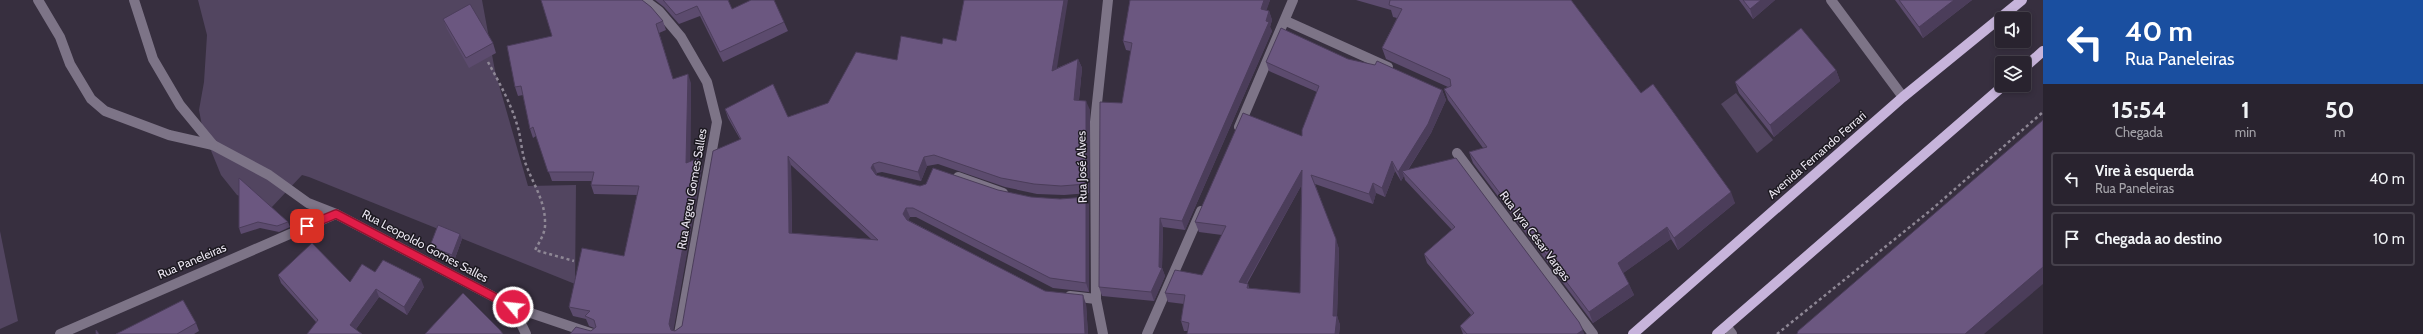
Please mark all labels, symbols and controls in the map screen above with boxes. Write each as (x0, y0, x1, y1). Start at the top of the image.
map controls (1995, 12, 2031, 92)
button: sound (1995, 12, 2031, 48)
text: 40 m (2125, 14, 2193, 48)
icon: left (2059, 16, 2111, 68)
text: Rua Paneleiras (2125, 48, 2235, 70)
button: layers (1995, 56, 2031, 92)
text: 15:54 (2111, 95, 2166, 124)
text: 1 (2241, 95, 2250, 124)
text: 50 (2325, 95, 2355, 124)
street label: Avenida Fernando Ferrari (1764, 108, 1869, 201)
text: Chegada (2115, 124, 2163, 140)
text: min (2235, 124, 2256, 140)
text: m (2334, 124, 2345, 140)
street label: Rua Argeu Gomes Salles (673, 127, 710, 251)
street label: Rua José Alves (1073, 131, 1090, 203)
text: Vire à esquerda (2095, 162, 2194, 180)
icon: left (2061, 168, 2083, 190)
text: 40 m (2369, 170, 2405, 188)
text: Rua Paneleiras (2095, 180, 2174, 196)
street label: Rua Lyra César Vargas (1497, 188, 1574, 284)
street label: Rua Leopoldo Gomes Salles (360, 206, 491, 285)
pin (290, 209, 324, 243)
icon: arrive (296, 215, 318, 237)
icon: arrive (2061, 228, 2083, 250)
text: Chegada ao destino (2095, 230, 2222, 248)
text: 10 m (2373, 230, 2405, 248)
street label: Rua Paneleiras (155, 239, 228, 282)
position arrow (492, 286, 534, 328)

